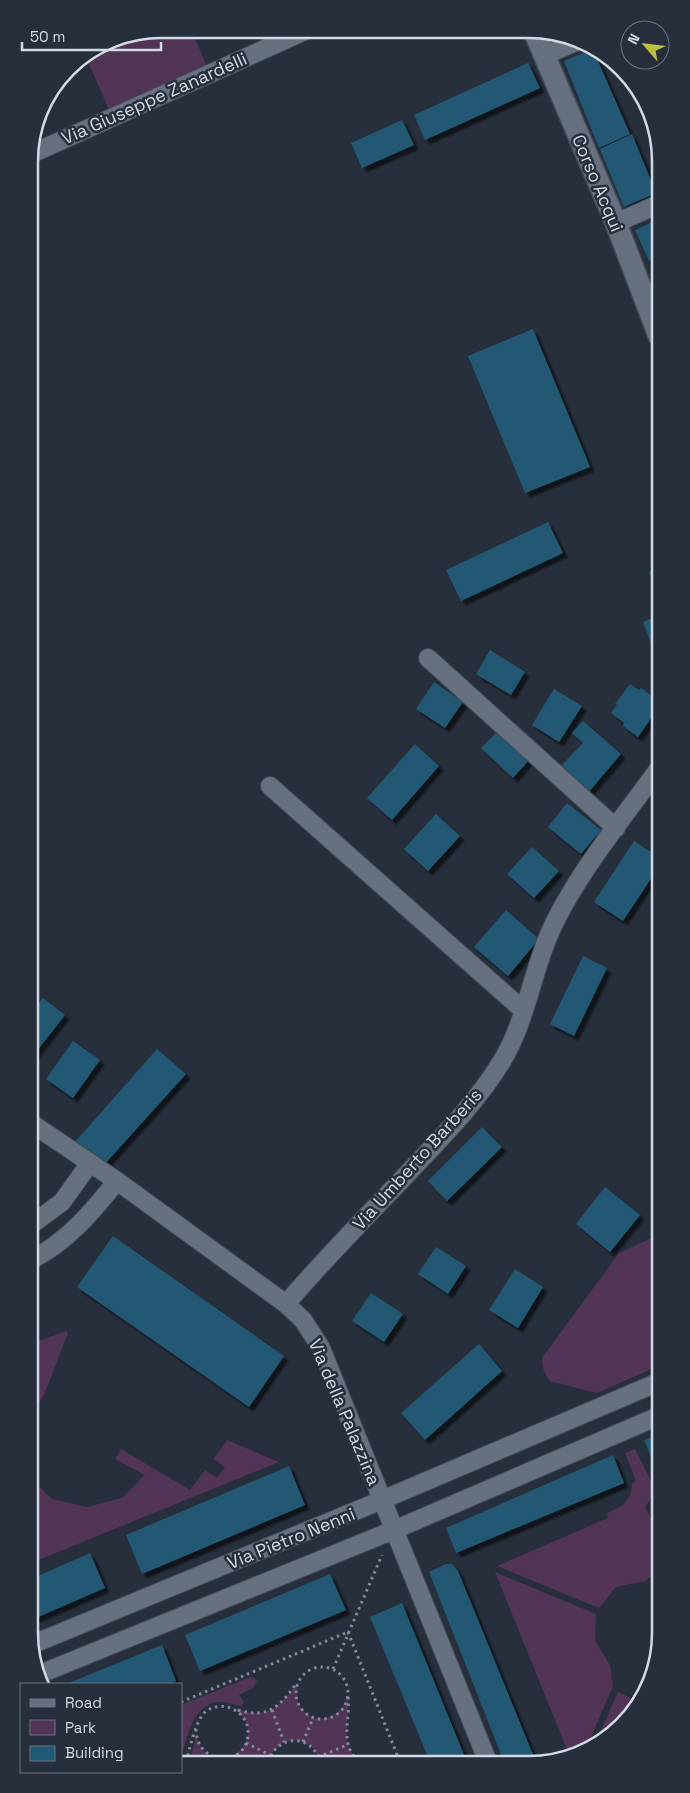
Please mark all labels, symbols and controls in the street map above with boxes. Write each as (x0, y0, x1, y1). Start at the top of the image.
scale bar (22, 20, 161, 52)
north arrow (620, 20, 670, 70)
text: 50 m (30, 27, 65, 46)
text: N (623, 31, 644, 47)
street label: Via Giuseppe Zanardelli (58, 47, 250, 149)
street label: Corso Acqui (567, 131, 629, 235)
street label: Via Umberto Barberis (347, 1083, 487, 1235)
street label: Via della Palazzina (304, 1335, 386, 1489)
street label: Via Pietro Nenni (224, 1502, 358, 1574)
legend (20, 1683, 182, 1773)
text: Road (65, 1693, 102, 1712)
text: Park (65, 1718, 96, 1737)
text: Building (65, 1743, 124, 1762)

